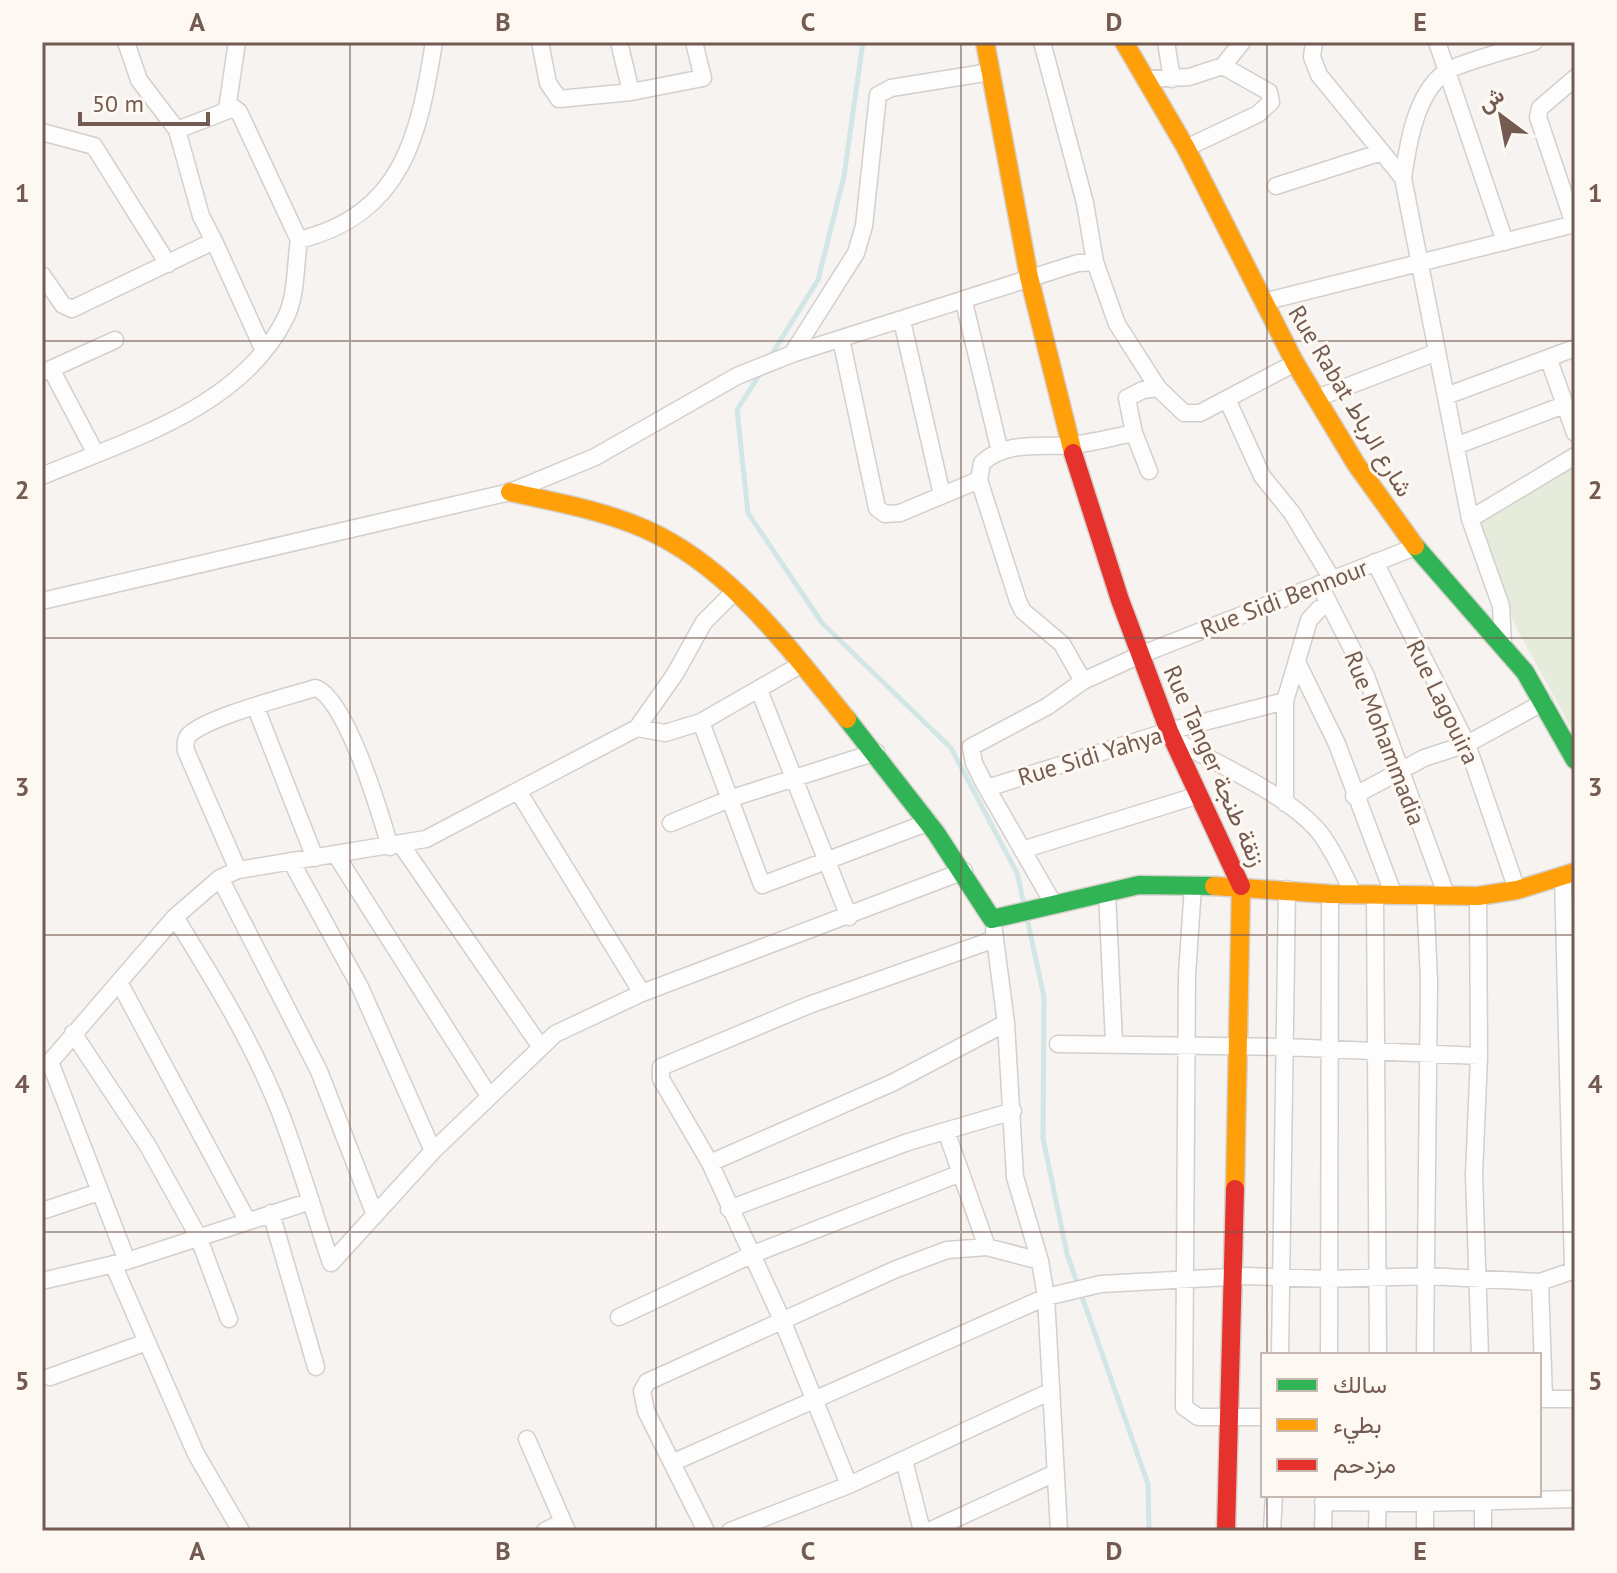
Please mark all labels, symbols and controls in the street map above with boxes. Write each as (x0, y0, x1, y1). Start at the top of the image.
text: A (189, 5, 205, 38)
text: B (495, 5, 511, 38)
text: C (801, 5, 815, 38)
text: D (1106, 5, 1122, 38)
text: E (1413, 5, 1427, 38)
scale bar (80, 76, 208, 126)
north arrow (1461, 76, 1541, 156)
text: ش (1472, 80, 1509, 118)
text: 50 m (92, 88, 144, 119)
text: 1 (15, 176, 29, 209)
text: 1 (1588, 176, 1602, 209)
street label: Rue Rabat شارع الرباط (1281, 300, 1420, 503)
text: 2 (15, 473, 29, 506)
text: 2 (1588, 473, 1602, 506)
street label: Rue Sidi Bennour (1196, 552, 1372, 644)
street label: Rue Lagouira (1400, 635, 1486, 769)
street label: Rue Mohammadia (1337, 646, 1433, 830)
street label: Rue Tanger زنقة طنجة (1157, 661, 1273, 871)
street label: Rue Sidi Yahya (1014, 719, 1166, 793)
text: 3 (15, 770, 29, 803)
text: 3 (1588, 770, 1602, 803)
text: 4 (15, 1067, 30, 1100)
text: 4 (1588, 1067, 1603, 1100)
legend (1261, 1353, 1541, 1497)
text: 5 (15, 1364, 29, 1397)
text: 5 (1588, 1364, 1602, 1397)
text: سالك (1333, 1369, 1387, 1400)
text: بطيء (1333, 1409, 1382, 1444)
text: مزدحم (1333, 1449, 1396, 1481)
text: A (189, 1534, 205, 1567)
text: B (495, 1534, 511, 1567)
text: C (801, 1534, 815, 1567)
text: D (1106, 1534, 1122, 1567)
text: E (1413, 1534, 1427, 1567)

